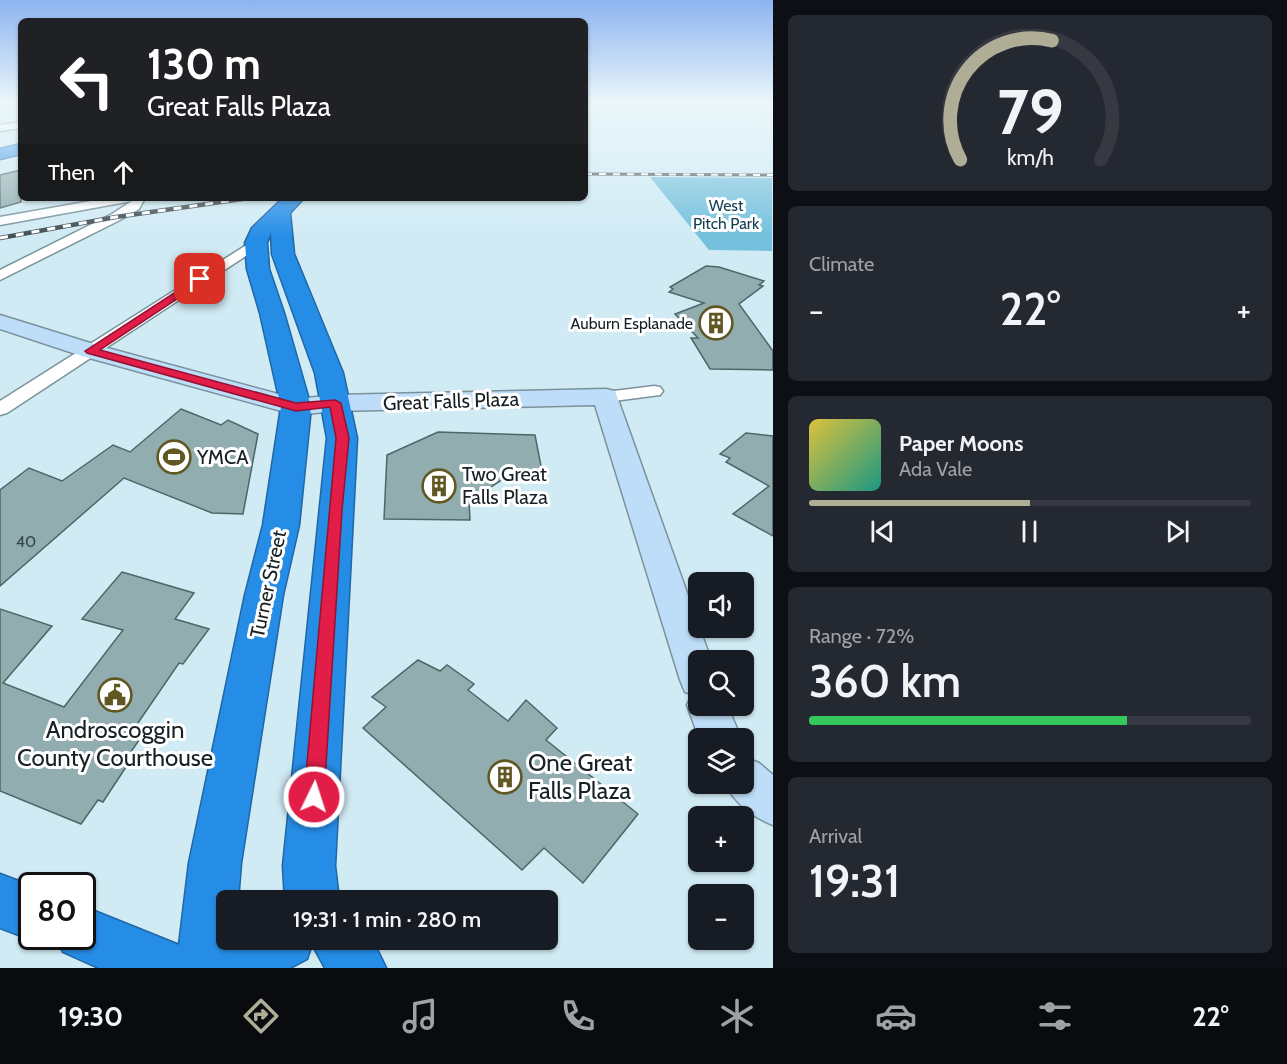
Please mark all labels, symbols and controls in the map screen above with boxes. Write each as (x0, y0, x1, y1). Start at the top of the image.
text: 130 m (147, 38, 261, 90)
icon: left (48, 42, 126, 120)
text: 79 (997, 74, 1063, 150)
text: Great Falls Plaza (147, 90, 331, 123)
text: km/h (1007, 144, 1053, 170)
icon: ahead (107, 156, 140, 189)
text: Then (48, 159, 95, 186)
park label: West Pitch Park (693, 196, 760, 233)
text: Climate (809, 252, 874, 276)
pin (174, 253, 225, 304)
icon: arrive (183, 262, 216, 295)
text: 22° (1000, 282, 1060, 336)
text: − (809, 290, 824, 330)
text: + (1236, 290, 1251, 330)
building icon: Auburn Esplanade (698, 305, 734, 341)
place label: Auburn Esplanade (571, 314, 693, 333)
street label: Great Falls Plaza (383, 387, 520, 415)
text: Paper Moons (899, 430, 1023, 457)
sports icon: YMCA (156, 439, 192, 475)
place label: YMCA (196, 445, 249, 469)
text: Ada Vale (899, 457, 972, 481)
place label: Two Great Falls Plaza (462, 462, 548, 509)
building icon: Two Great Falls Plaza (421, 468, 457, 504)
icon: previous (866, 515, 899, 548)
icon: pause (1013, 515, 1046, 548)
icon: next (1161, 515, 1194, 548)
street label: Turner Street (245, 528, 291, 640)
house number: 40 (16, 532, 36, 551)
map controls (688, 572, 754, 950)
button: sound (688, 572, 754, 638)
text: Range · 72% (809, 624, 914, 648)
button: search (688, 650, 754, 716)
text: 360 km (809, 654, 961, 708)
public building icon: Androscoggin County Courthouse (97, 677, 133, 713)
place label: Androscoggin County Courthouse (17, 715, 213, 772)
button: layers (688, 728, 754, 794)
place label: One Great Falls Plaza (528, 748, 632, 805)
building icon: One Great Falls Plaza (487, 759, 523, 795)
position arrow (282, 765, 346, 829)
button: + (688, 806, 754, 872)
text: Arrival (809, 824, 862, 848)
text: 19:31 (809, 854, 900, 908)
speed limit sign: 80 (18, 872, 96, 950)
button: − (688, 884, 754, 950)
text: 19:31 · 1 min · 280 m (293, 906, 481, 933)
icon: directions (240, 995, 282, 1037)
icon: music (399, 995, 441, 1037)
icon: phone (557, 995, 599, 1037)
icon: climate (716, 995, 758, 1037)
icon: car (875, 995, 917, 1037)
icon: filters (1034, 995, 1076, 1037)
text: 19:30 (58, 1000, 123, 1033)
text: 22° (1192, 1000, 1229, 1033)

